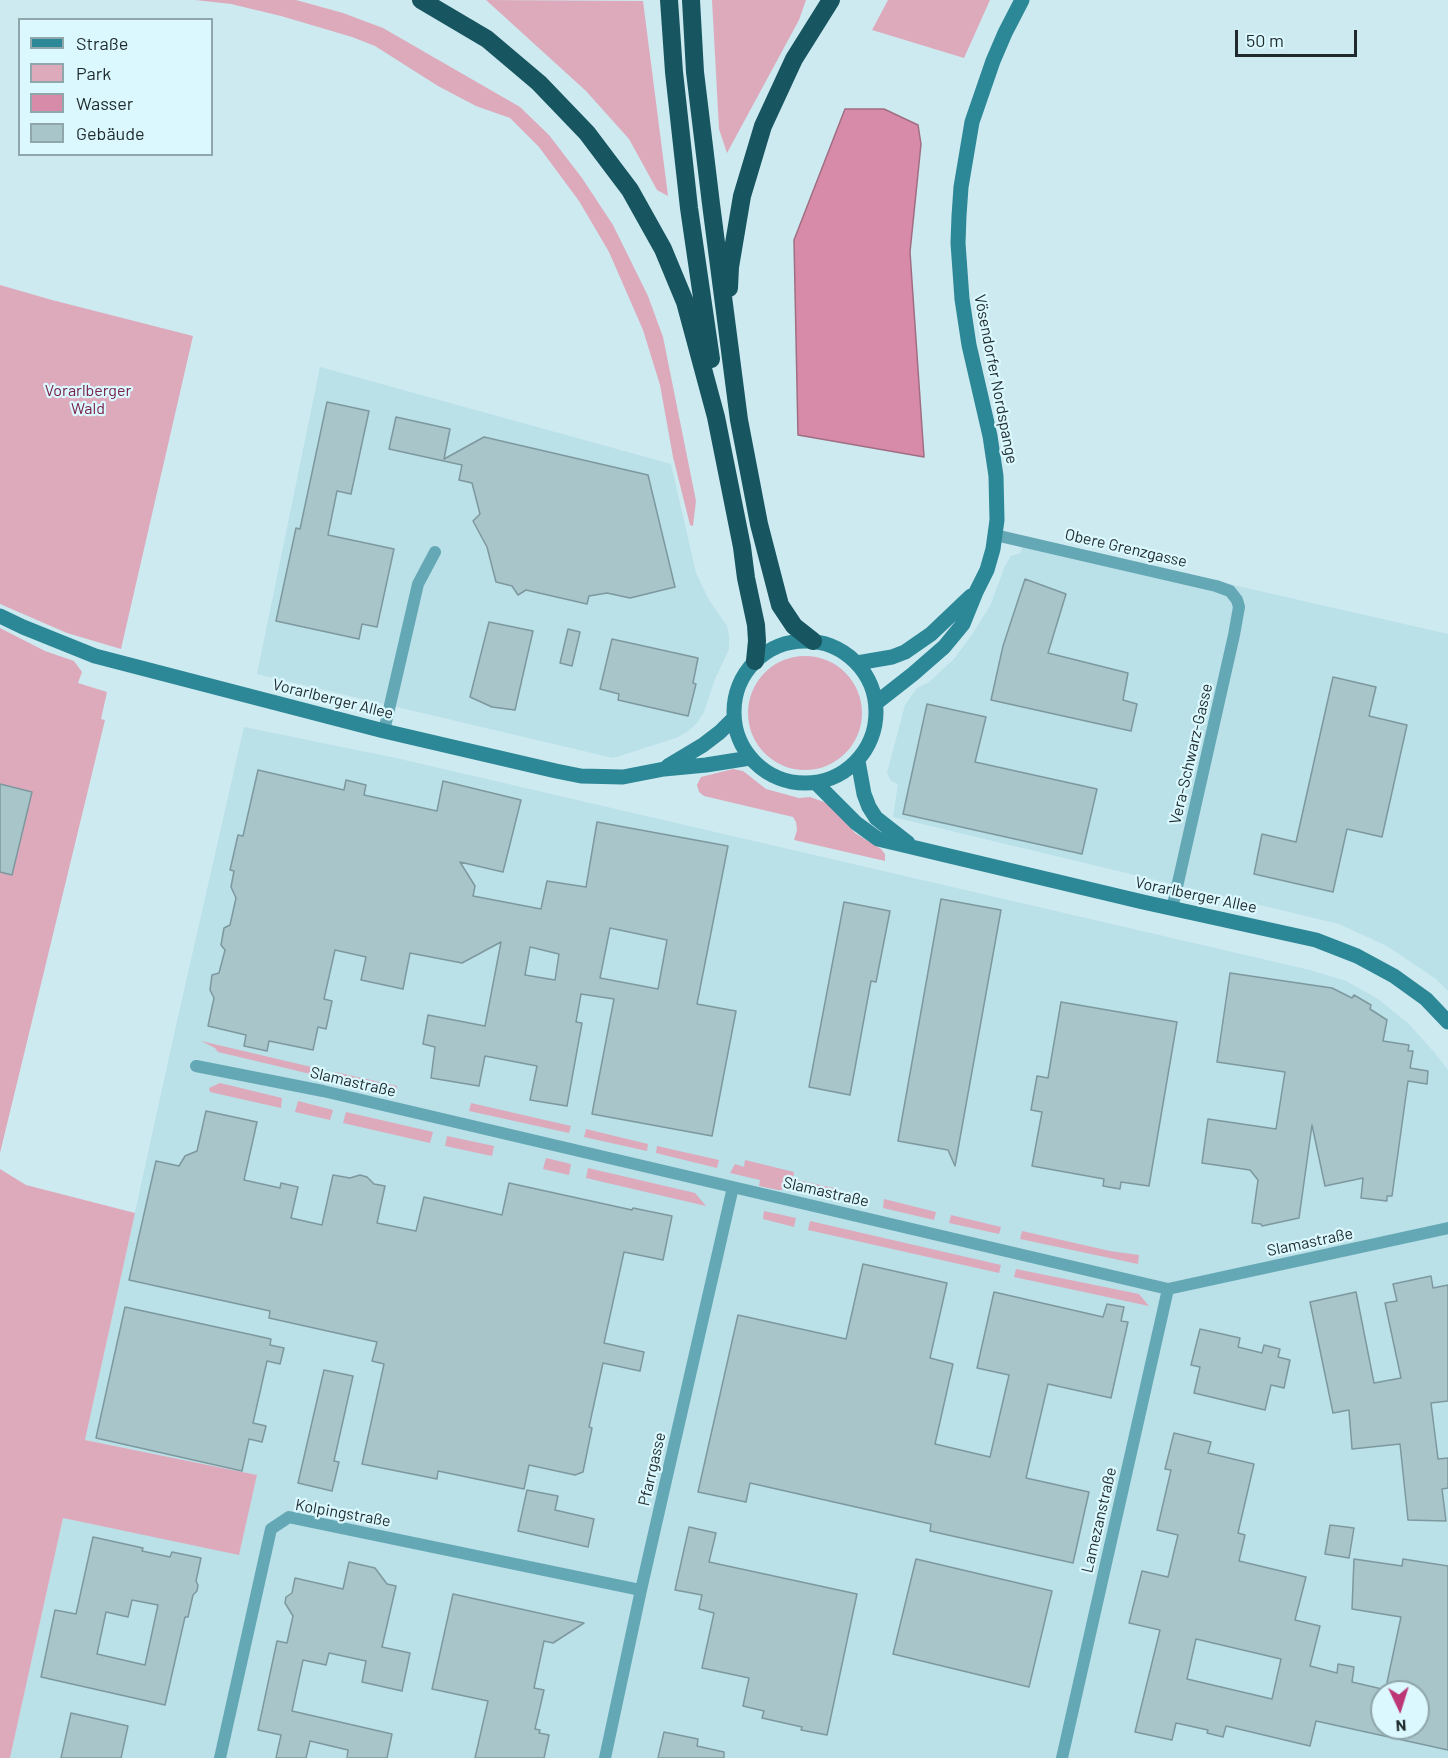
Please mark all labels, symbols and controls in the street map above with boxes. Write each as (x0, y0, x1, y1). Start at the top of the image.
legend (18, 18, 213, 156)
scale bar (1238, 18, 1360, 56)
text: 50 m (1246, 29, 1284, 51)
text: Straße (76, 32, 128, 54)
text: Park (76, 62, 111, 84)
text: Wasser (76, 92, 133, 114)
text: Gebäude (76, 122, 145, 144)
street label: Vösendorfer Nordspange (970, 293, 1022, 465)
park label: Vorarlberger Wald (45, 381, 131, 419)
street label: Obere Grenzgasse (1063, 525, 1189, 571)
street label: Vorarlberger Allee (271, 675, 395, 723)
street label: Vera-Schwarz-Gasse (1165, 682, 1217, 826)
street label: Vorarlberger Allee (1133, 873, 1259, 917)
street label: Slamastraße (308, 1063, 398, 1101)
street label: Slamastraße (781, 1173, 871, 1211)
street label: Slamastraße (1265, 1224, 1355, 1260)
street label: Pfarrgasse (634, 1430, 670, 1508)
street label: Lamezanstraße (1078, 1465, 1120, 1575)
street label: Kolpingstraße (294, 1495, 392, 1531)
north arrow (1370, 1680, 1430, 1740)
text: N (1395, 1717, 1407, 1736)

